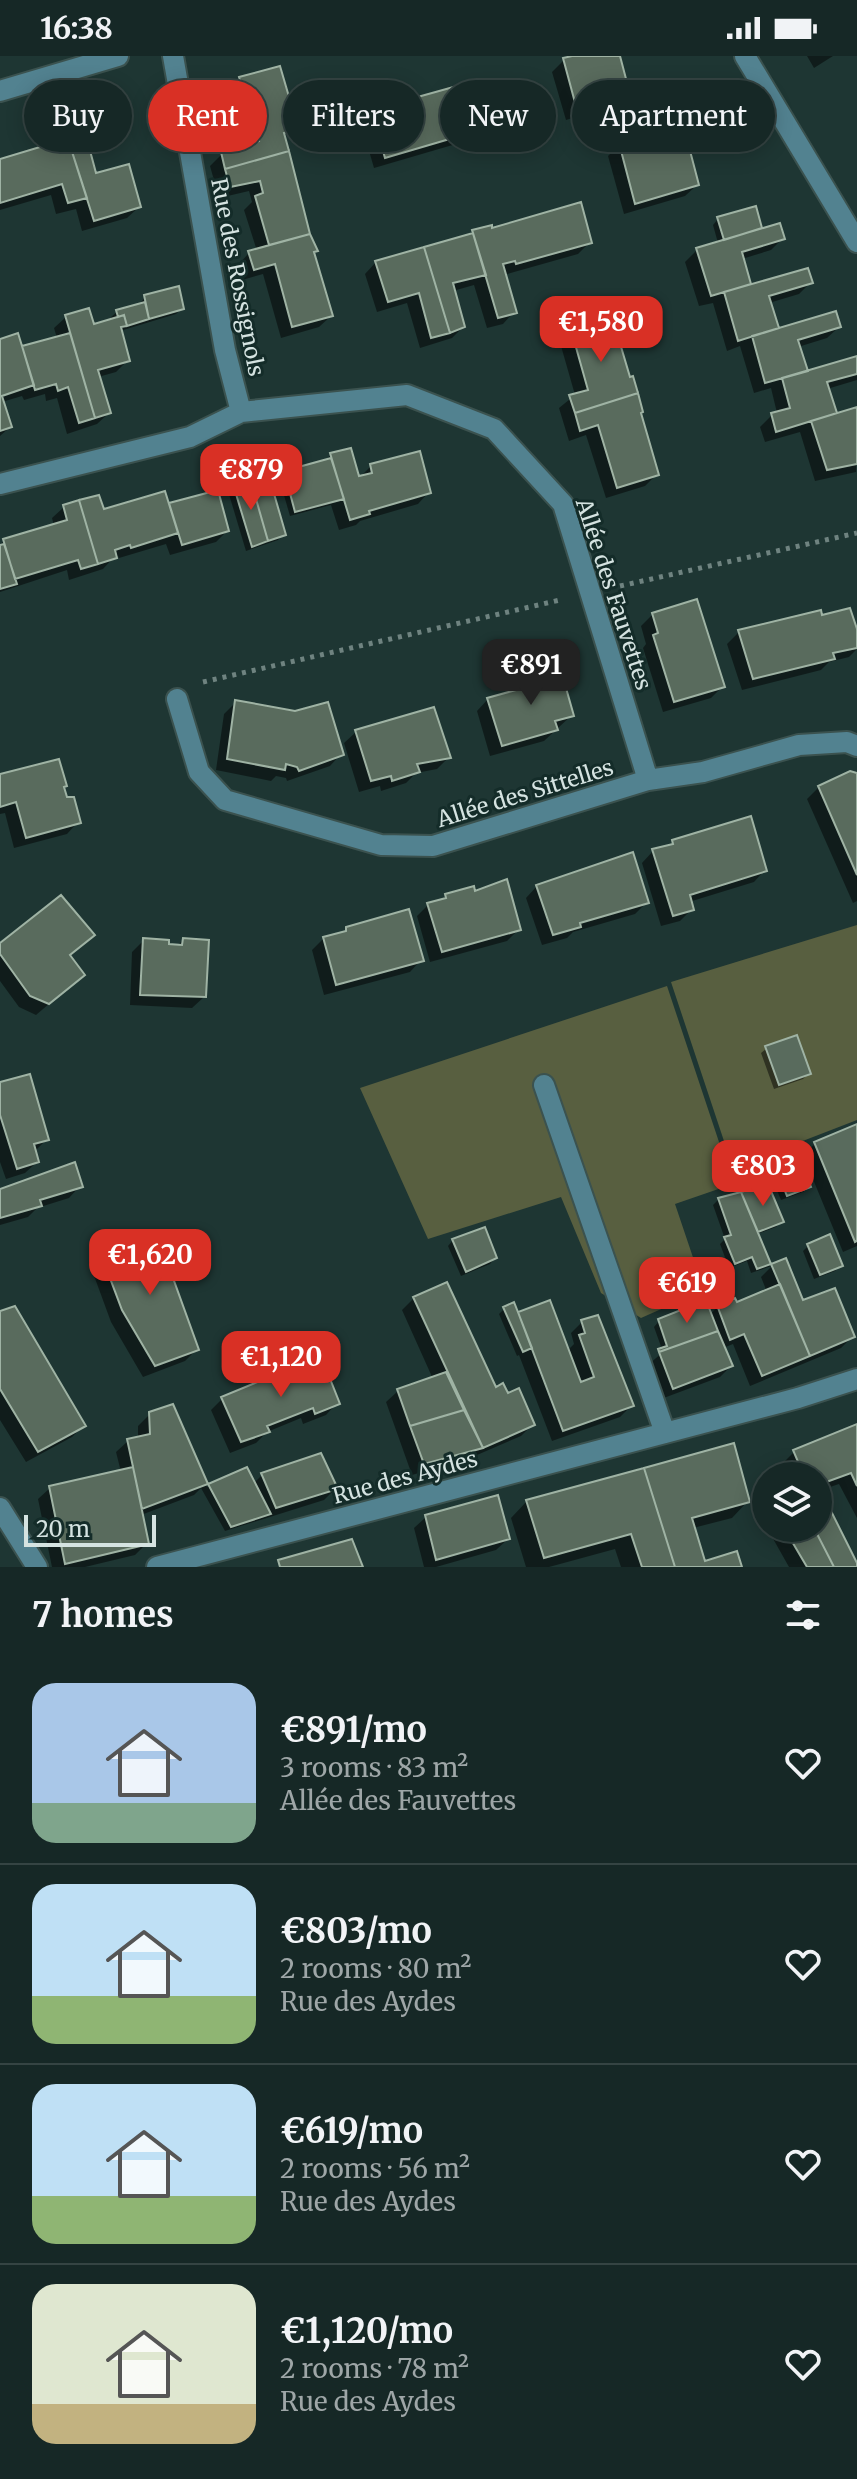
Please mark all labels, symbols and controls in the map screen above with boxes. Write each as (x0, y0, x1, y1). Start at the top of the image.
text: 16:38 (40, 9, 113, 47)
chip: Buy (24, 80, 132, 152)
chip: Rent (148, 80, 267, 152)
chip: Filters (283, 80, 424, 152)
chip: New (440, 80, 556, 152)
chip: Apartment (572, 80, 775, 152)
street label: Rue des Rossignols (205, 176, 271, 378)
pin: €1,580 (536, 296, 666, 364)
text: €1,580 (558, 305, 644, 338)
pin: €879 (204, 444, 298, 512)
text: €879 (218, 453, 284, 486)
street label: Allée des Fauvettes (569, 494, 658, 693)
pin: €891 (484, 639, 578, 707)
text: €891 (500, 648, 562, 681)
street label: Allée des Sittelles (432, 753, 617, 833)
pin: €803 (716, 1140, 810, 1208)
text: €803 (730, 1149, 796, 1182)
pin: €1,620 (85, 1229, 215, 1297)
text: €1,620 (107, 1238, 193, 1271)
pin: €619 (640, 1257, 734, 1325)
text: €619 (657, 1266, 717, 1299)
pin: €1,120 (216, 1331, 346, 1399)
text: €1,120 (240, 1340, 322, 1373)
street label: Rue des Aydes (329, 1444, 481, 1510)
map controls (752, 1462, 832, 1542)
button: layers (752, 1462, 832, 1542)
scale bar (24, 1511, 156, 1547)
text: 20 m (36, 1515, 90, 1543)
icon: filters (781, 1593, 825, 1637)
text: 7 homes (32, 1594, 174, 1636)
text: €891/mo (280, 1709, 427, 1751)
icon: home (96, 1715, 192, 1811)
icon: heart (781, 1741, 825, 1785)
text: 3 rooms · 83 m² (280, 1751, 468, 1784)
text: Allée des Fauvettes (280, 1784, 516, 1817)
text: €803/mo (280, 1910, 432, 1952)
icon: home (96, 1916, 192, 2012)
icon: heart (781, 1942, 825, 1986)
text: 2 rooms · 80 m² (280, 1952, 471, 1985)
text: Rue des Aydes (280, 1985, 456, 2018)
text: €619/mo (280, 2110, 423, 2152)
icon: home (96, 2116, 192, 2212)
icon: heart (781, 2142, 825, 2186)
text: 2 rooms · 56 m² (280, 2152, 470, 2185)
text: Rue des Aydes (280, 2185, 456, 2218)
text: €1,120/mo (280, 2310, 453, 2352)
icon: home (96, 2316, 192, 2412)
icon: heart (781, 2342, 825, 2386)
text: 2 rooms · 78 m² (280, 2352, 469, 2385)
text: Rue des Aydes (280, 2385, 456, 2418)

